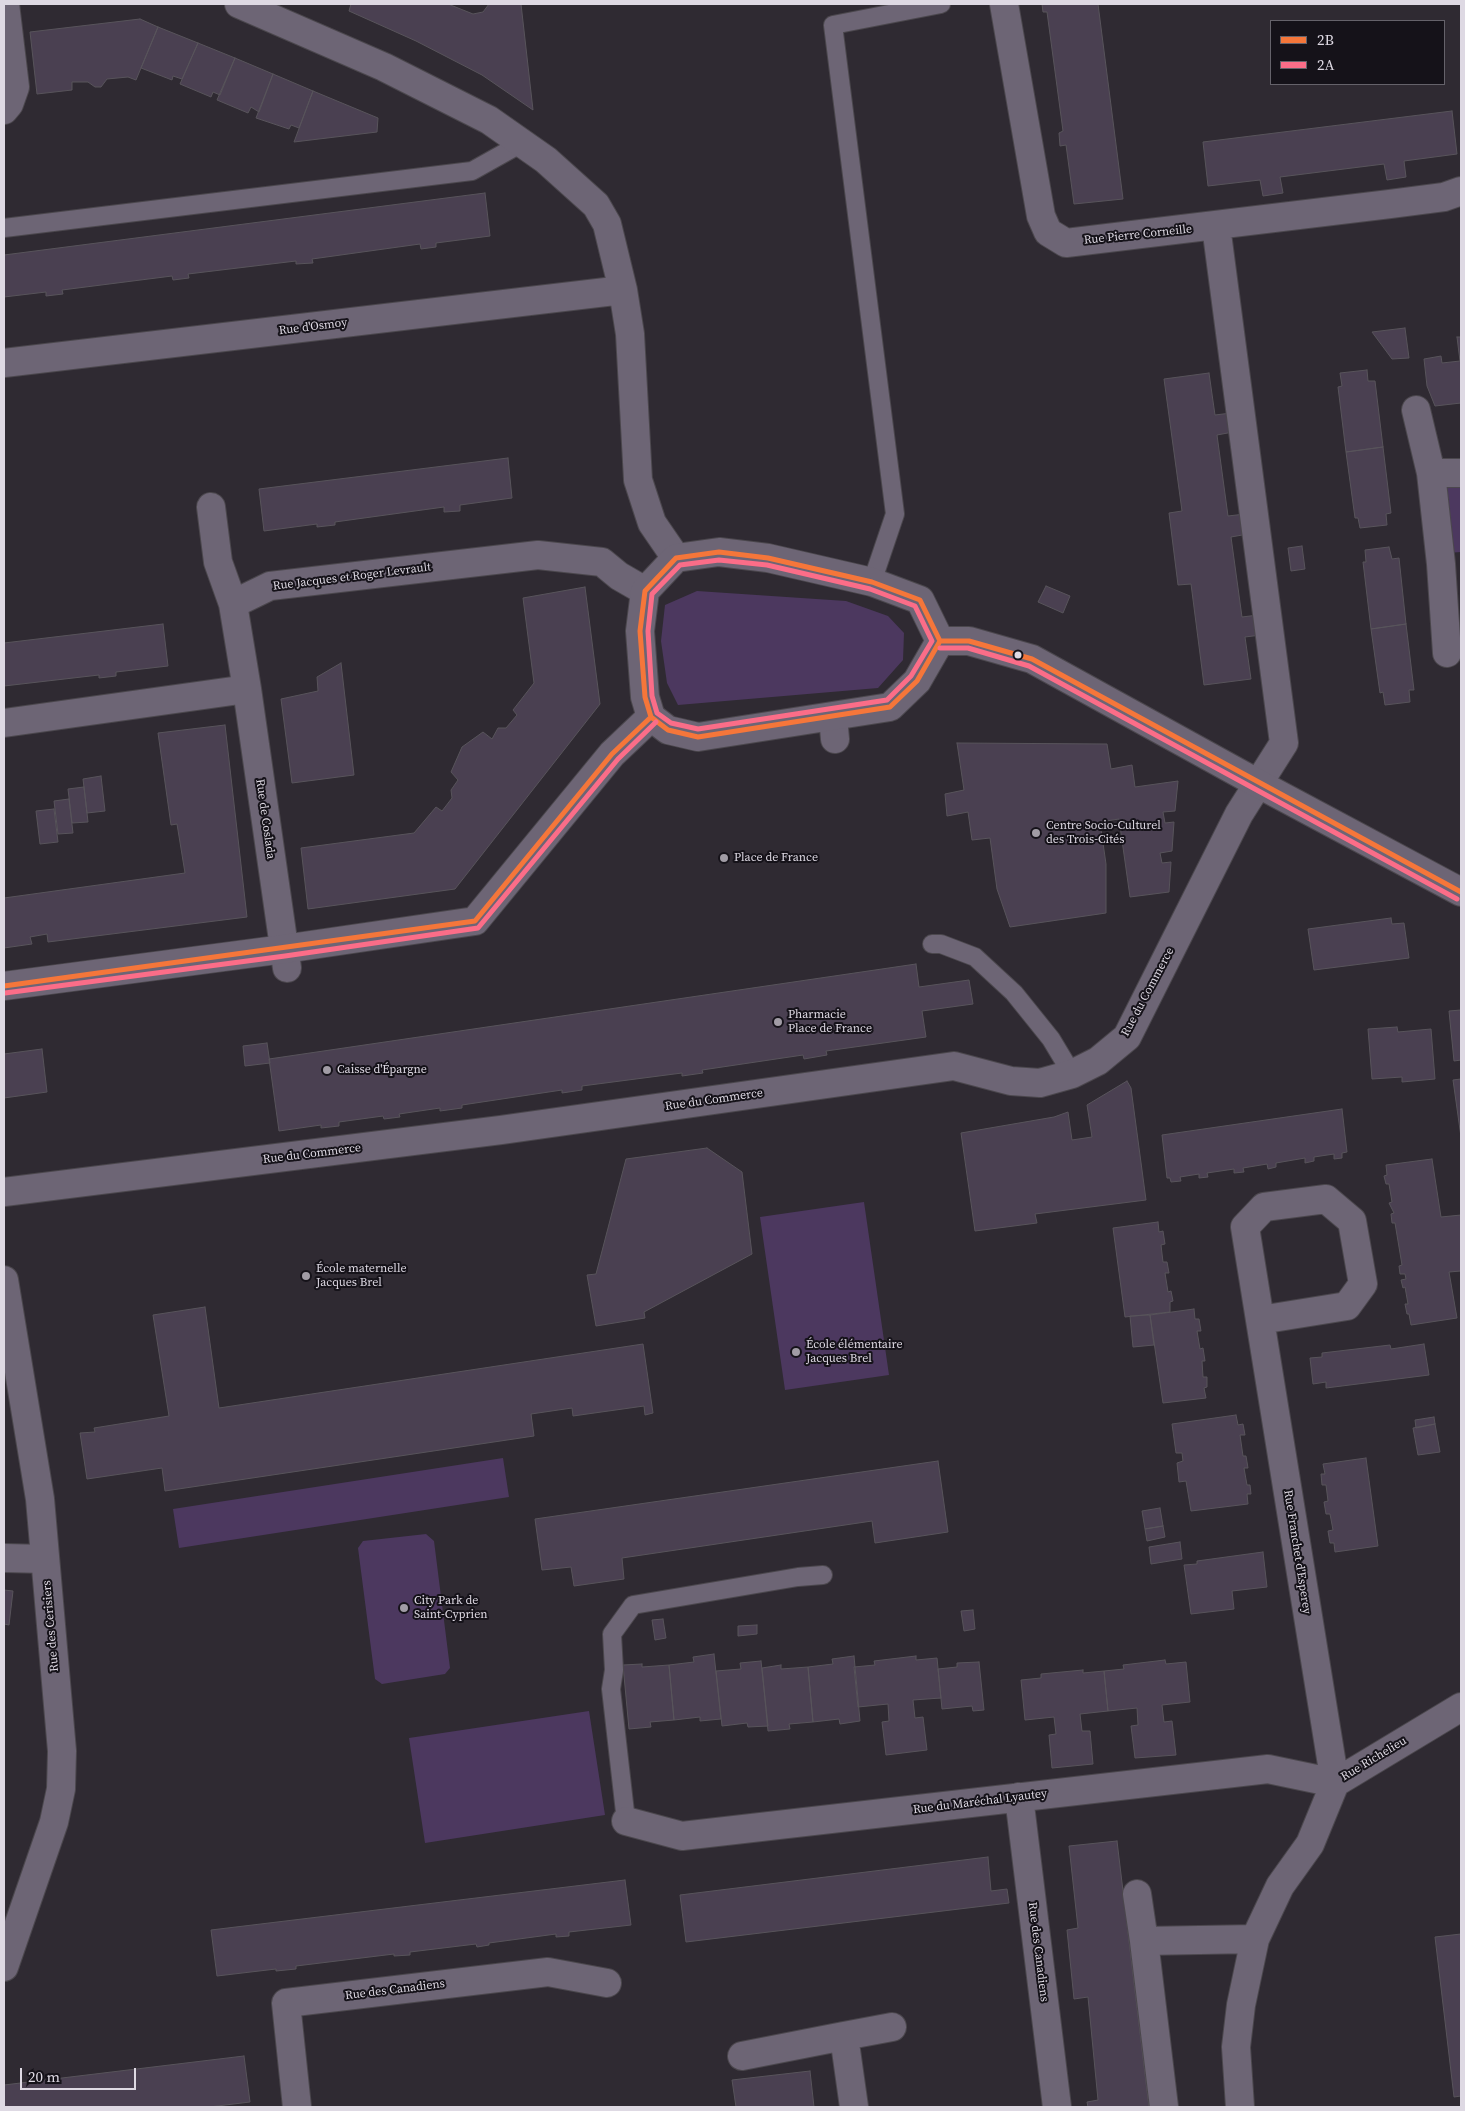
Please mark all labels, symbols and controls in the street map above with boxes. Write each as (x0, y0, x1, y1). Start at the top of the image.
legend (1270, 20, 1445, 85)
text: 2B (1317, 29, 1334, 50)
text: 2A (1317, 54, 1334, 75)
street label: Rue Pierre Corneille (1083, 222, 1193, 248)
street label: Rue d'Osmoy (278, 316, 348, 338)
street label: Rue Jacques et Roger Levrault (272, 560, 432, 594)
unlabelled marker (1013, 650, 1023, 660)
street label: Rue de Coslada (252, 778, 278, 860)
place label: Centre Socio-Culturel des Trois-Cités (1046, 819, 1161, 847)
marker: Centre Socio-Culturel des Trois-Cités (1030, 827, 1042, 839)
place label: Place de France (734, 851, 818, 865)
marker: Place de France (718, 852, 730, 864)
street label: Rue du Commerce (1118, 945, 1178, 1039)
place label: Pharmacie Place de France (788, 1008, 872, 1036)
marker: Pharmacie Place de France (772, 1016, 784, 1028)
place label: Caisse d'Épargne (337, 1063, 427, 1077)
marker: Caisse d'Épargne (321, 1064, 333, 1076)
street label: Rue du Commerce (664, 1086, 764, 1114)
street label: Rue du Commerce (262, 1141, 362, 1167)
place label: École maternelle Jacques Brel (316, 1262, 407, 1290)
marker: École maternelle Jacques Brel (300, 1270, 312, 1282)
place label: École élémentaire Jacques Brel (806, 1338, 903, 1366)
marker: École élémentaire Jacques Brel (790, 1346, 802, 1358)
street label: Rue Franchet d'Esperey (1280, 1489, 1314, 1615)
street label: Rue des Cerisiers (40, 1580, 62, 1672)
place label: City Park de Saint-Cyprien (414, 1594, 488, 1622)
marker: City Park de Saint-Cyprien (398, 1602, 410, 1614)
street label: Rue Richelieu (1339, 1734, 1409, 1784)
street label: Rue du Maréchal Lyautey (912, 1787, 1048, 1817)
street label: Rue des Canadiens (1025, 1901, 1051, 2003)
street label: Rue des Canadiens (344, 1977, 446, 2003)
scale bar (22, 2058, 139, 2090)
text: 20 m (28, 2066, 60, 2087)

